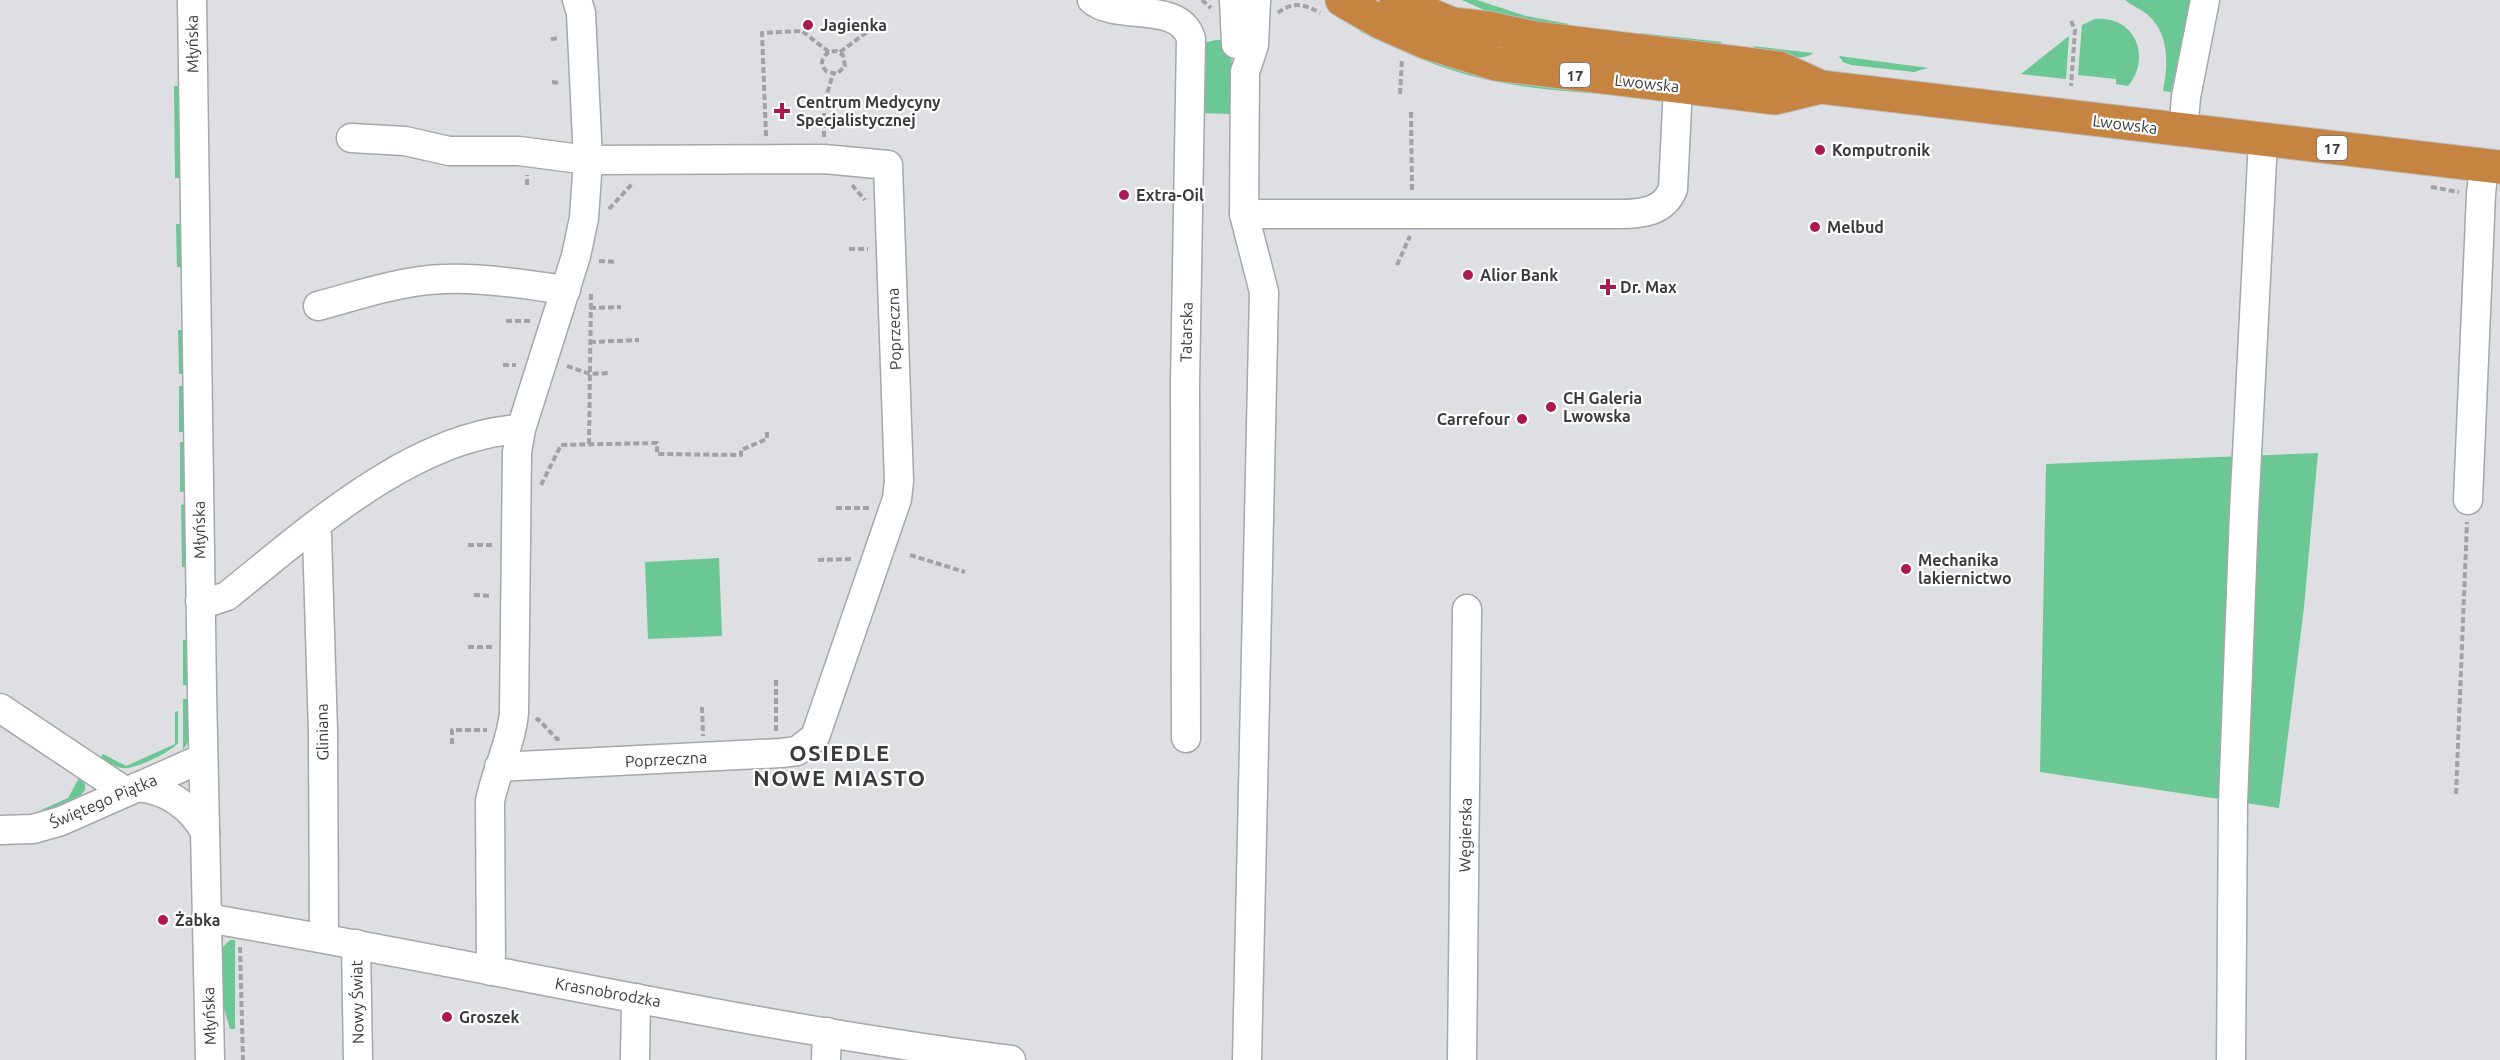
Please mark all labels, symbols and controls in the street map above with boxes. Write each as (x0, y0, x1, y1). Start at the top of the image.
street label: Młyńska (182, 15, 202, 73)
place label: Jagienka (820, 16, 887, 34)
marker: Jagienka (801, 18, 815, 32)
road number: 17 (1560, 63, 1590, 87)
street label: Lwowska (1614, 71, 1680, 95)
place label: Centrum Medycyny Specjalistycznej (796, 93, 941, 129)
marker: Centrum Medycyny Specjalistycznej (773, 102, 791, 120)
street label: Lwowska (2092, 111, 2158, 137)
road number: 17 (2317, 136, 2347, 160)
place label: Komputronik (1832, 141, 1930, 159)
marker: Komputronik (1813, 143, 1827, 157)
place label: Extra-Oil (1136, 186, 1204, 204)
marker: Extra-Oil (1117, 188, 1131, 202)
place label: Melbud (1827, 218, 1884, 236)
marker: Melbud (1808, 220, 1822, 234)
place label: Alior Bank (1480, 266, 1558, 284)
marker: Alior Bank (1461, 268, 1475, 282)
place label: Dr. Max (1620, 278, 1677, 296)
marker: Dr. Max (1601, 280, 1615, 294)
street label: Poprzeczna (884, 288, 904, 370)
street label: Tatarska (1176, 302, 1196, 362)
place label: CH Galeria Lwowska (1563, 389, 1642, 425)
marker: CH Galeria Lwowska (1544, 400, 1558, 414)
place label: Carrefour (1437, 410, 1510, 428)
marker: Carrefour (1515, 412, 1529, 426)
street label: Młyńska (189, 501, 209, 559)
place label: Mechanika lakiernictwo (1918, 551, 2012, 587)
marker: Mechanika lakiernictwo (1899, 562, 1913, 576)
street label: Gliniana (313, 703, 331, 761)
district label: OSIEDLE NOWE MIASTO (753, 740, 927, 790)
street label: Poprzeczna (624, 748, 708, 770)
street label: Świętego Piątka (46, 769, 159, 832)
street label: Węgierska (1455, 798, 1475, 872)
place label: Żabka (175, 911, 221, 929)
marker: Żabka (156, 913, 170, 927)
street label: Nowy Świat (346, 959, 367, 1044)
street label: Krasnobrodzka (554, 974, 662, 1010)
street label: Młyńska (199, 987, 219, 1045)
place label: Groszek (459, 1008, 519, 1026)
marker: Groszek (440, 1010, 454, 1024)

